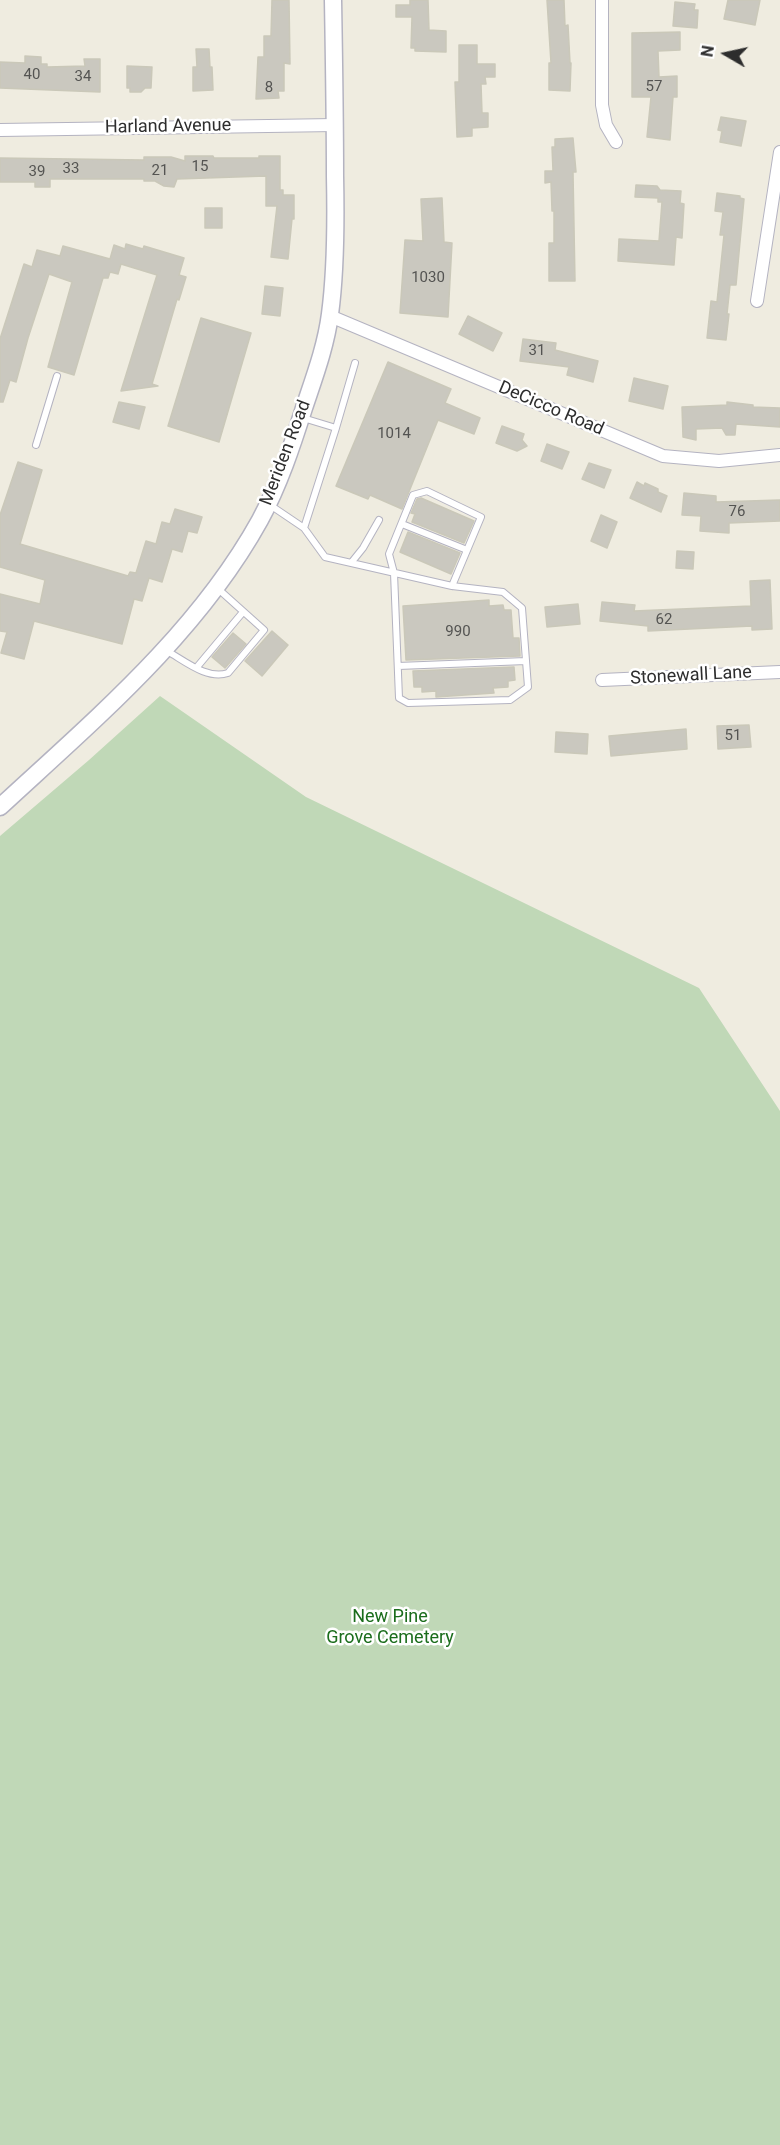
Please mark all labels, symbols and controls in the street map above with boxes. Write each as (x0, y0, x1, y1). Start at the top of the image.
north arrow (696, 24, 756, 84)
text: N (697, 44, 718, 58)
house number: 40 (24, 66, 40, 84)
house number: 34 (75, 68, 91, 86)
house number: 57 (646, 78, 662, 96)
house number: 8 (265, 79, 273, 97)
street label: Harland Avenue (105, 115, 231, 139)
house number: 15 (192, 158, 208, 176)
house number: 33 (63, 160, 79, 178)
house number: 21 (152, 162, 168, 180)
house number: 39 (29, 163, 45, 181)
house number: 1030 (411, 269, 445, 287)
house number: 31 (529, 342, 545, 360)
street label: DeCicco Road (495, 377, 607, 441)
street label: Meriden Road (256, 397, 316, 509)
house number: 1014 (377, 425, 411, 443)
house number: 76 (729, 503, 745, 521)
house number: 62 (656, 611, 672, 629)
house number: 990 (445, 623, 471, 641)
street label: Stonewall Lane (630, 662, 752, 690)
house number: 51 (725, 727, 741, 745)
park label: New Pine Grove Cemetery (326, 1606, 454, 1648)

